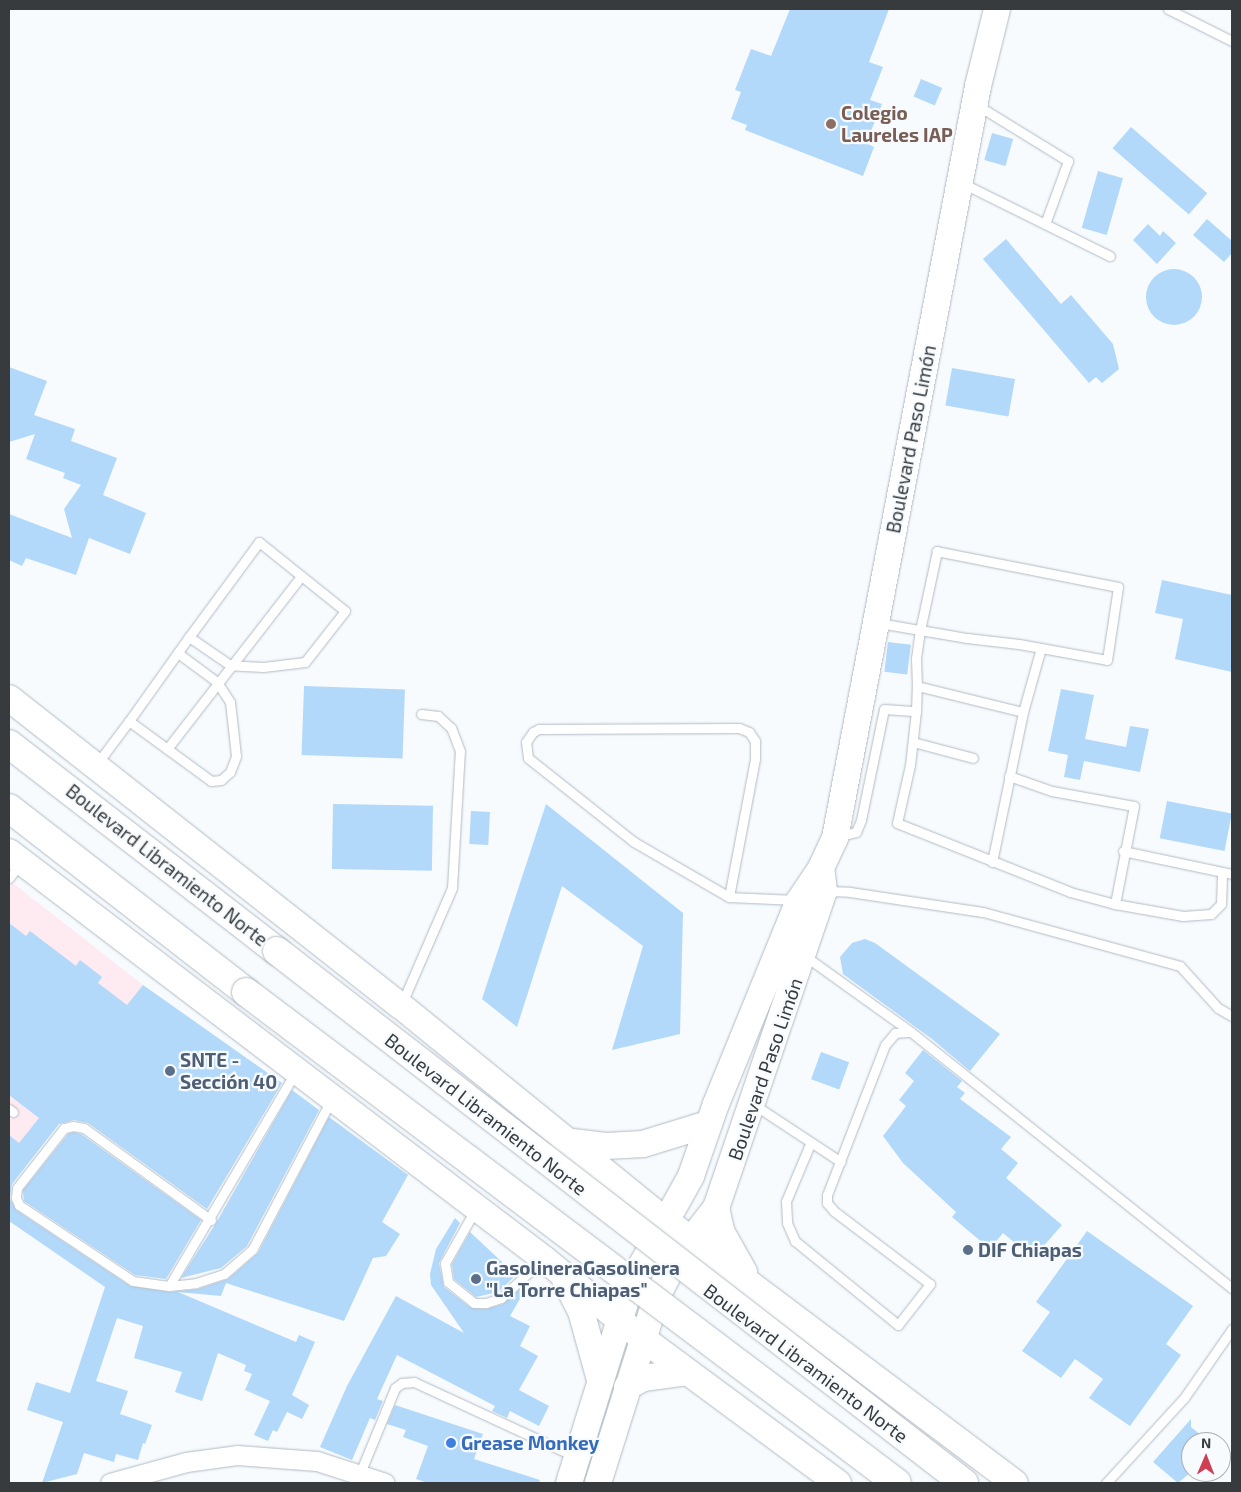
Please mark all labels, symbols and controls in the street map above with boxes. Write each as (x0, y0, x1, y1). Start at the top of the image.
place label: Colegio Laureles IAP (841, 102, 953, 146)
marker: Colegio Laureles IAP (825, 118, 837, 130)
street label: Boulevard Paso Limón (882, 343, 940, 535)
street label: Boulevard Libramiento Norte (62, 779, 272, 951)
street label: Boulevard Paso Limón (723, 975, 807, 1163)
street label: Boulevard Libramiento Norte (381, 1028, 591, 1200)
place label: SNTE - Sección 40 (180, 1049, 277, 1093)
marker: SNTE - Sección 40 (164, 1065, 176, 1077)
place label: DIF Chiapas (978, 1239, 1082, 1261)
marker: DIF Chiapas (962, 1244, 974, 1256)
place label: GasolineraGasolinera "La Torre Chiapas" (486, 1257, 680, 1301)
marker: GasolineraGasolinera "La Torre Chiapas" (470, 1273, 482, 1285)
street label: Boulevard Libramiento Norte (699, 1279, 913, 1447)
place label: Grease Monkey (461, 1432, 599, 1454)
north arrow (1181, 1432, 1231, 1482)
text: N (1201, 1434, 1211, 1451)
marker: Grease Monkey (445, 1437, 457, 1449)

